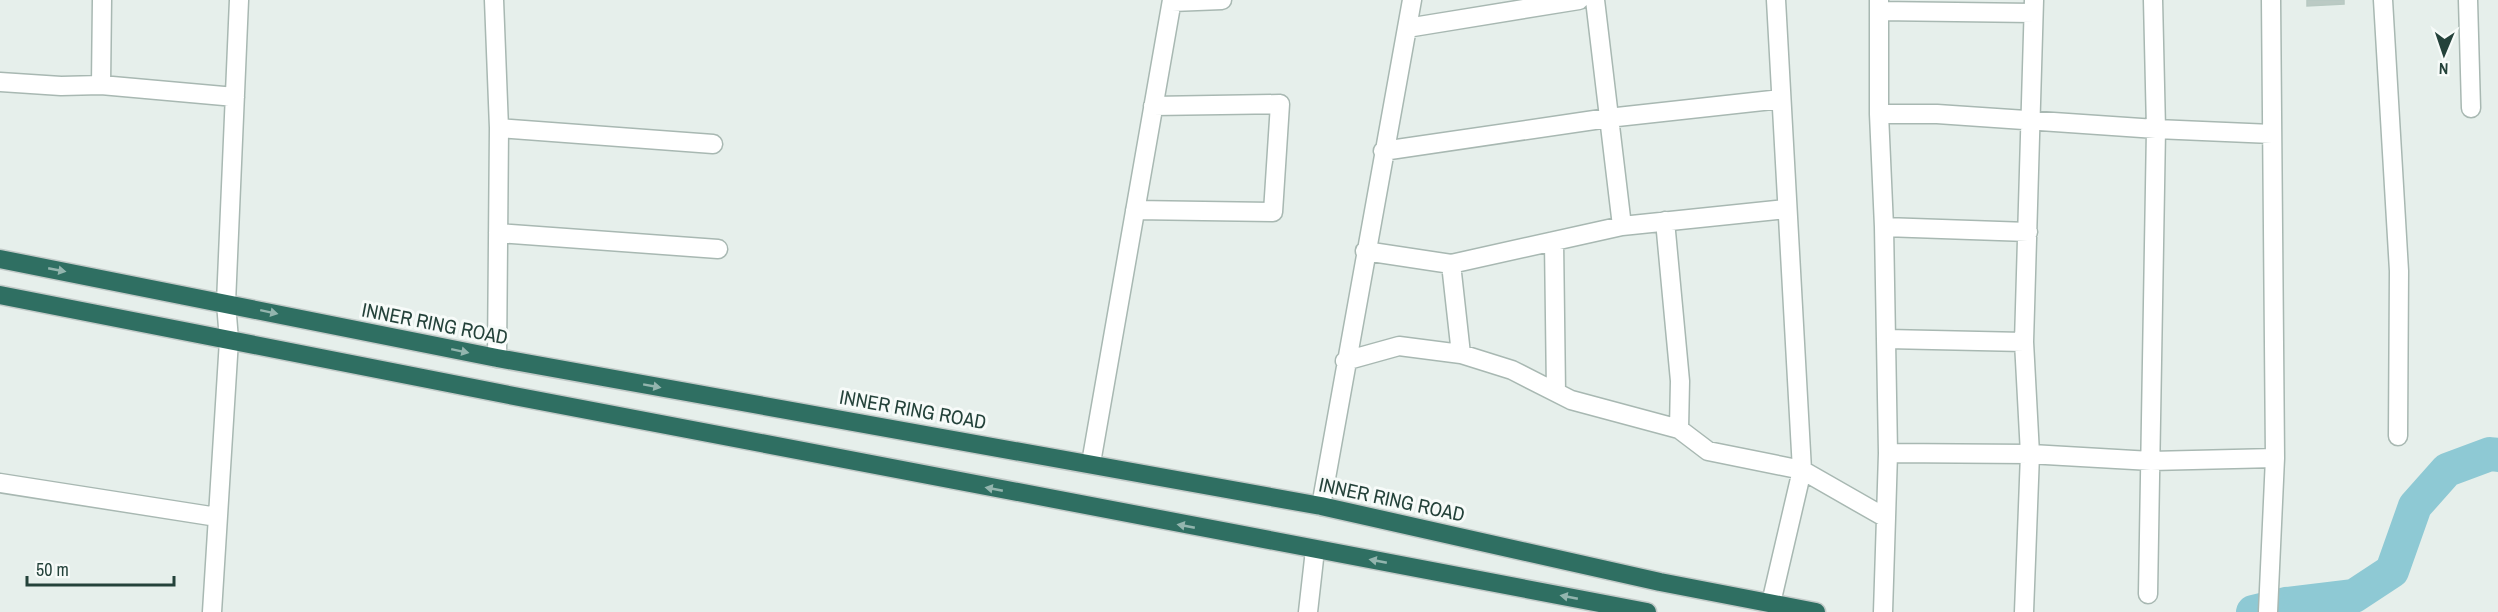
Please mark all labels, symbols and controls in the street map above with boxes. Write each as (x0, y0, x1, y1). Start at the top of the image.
north arrow (2414, 24, 2474, 84)
text: N (2438, 58, 2449, 80)
one-way arrow (48, 266, 67, 275)
street label: INNER RING ROAD (360, 296, 510, 350)
one-way arrow (260, 308, 279, 317)
one-way arrow (451, 347, 470, 356)
one-way arrow (643, 382, 662, 391)
street label: INNER RING ROAD (838, 383, 988, 435)
street label: INNER RING ROAD (1317, 470, 1467, 528)
one-way arrow (985, 484, 1004, 493)
one-way arrow (1176, 521, 1195, 530)
scale bar (27, 549, 174, 587)
one-way arrow (1368, 556, 1387, 565)
text: 50 m (36, 557, 69, 582)
one-way arrow (1560, 592, 1579, 601)

